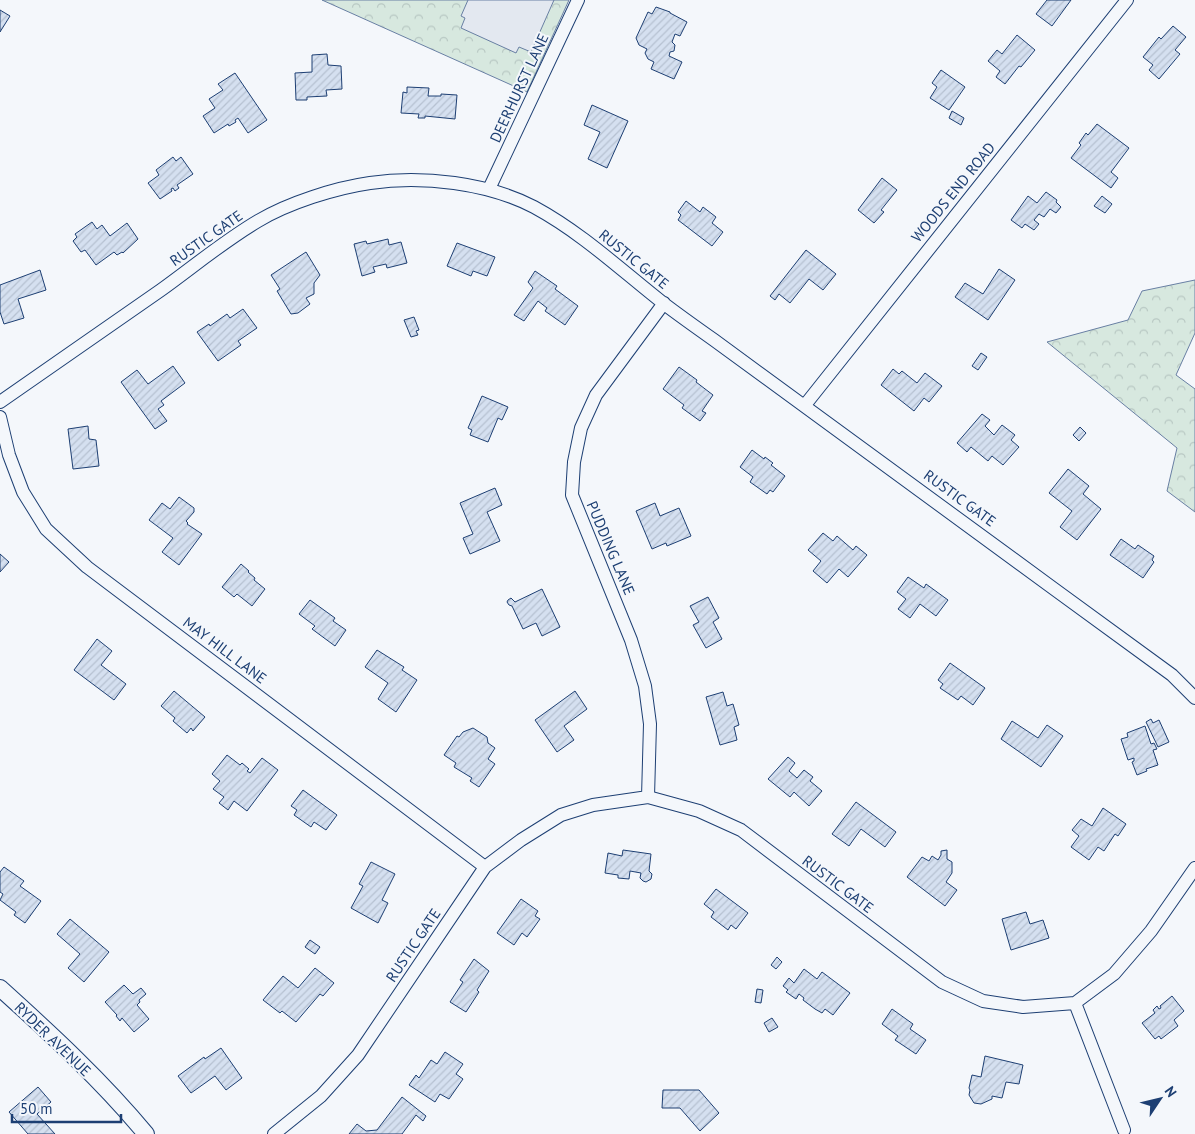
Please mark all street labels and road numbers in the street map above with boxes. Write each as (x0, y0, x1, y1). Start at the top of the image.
street label: DEERHURST LANE (485, 30, 553, 146)
street label: WOODS END ROAD (907, 138, 999, 246)
street label: RUSTIC GATE (166, 206, 246, 270)
street label: RUSTIC GATE (595, 225, 673, 293)
street label: RUSTIC GATE (920, 465, 1000, 531)
street label: PUDDING LANE (583, 498, 639, 598)
street label: MAY HILL LANE (179, 612, 271, 688)
street label: RUSTIC GATE (798, 851, 878, 917)
street label: RUSTIC GATE (381, 905, 445, 985)
street label: RYDER AVENUE (11, 998, 95, 1080)

